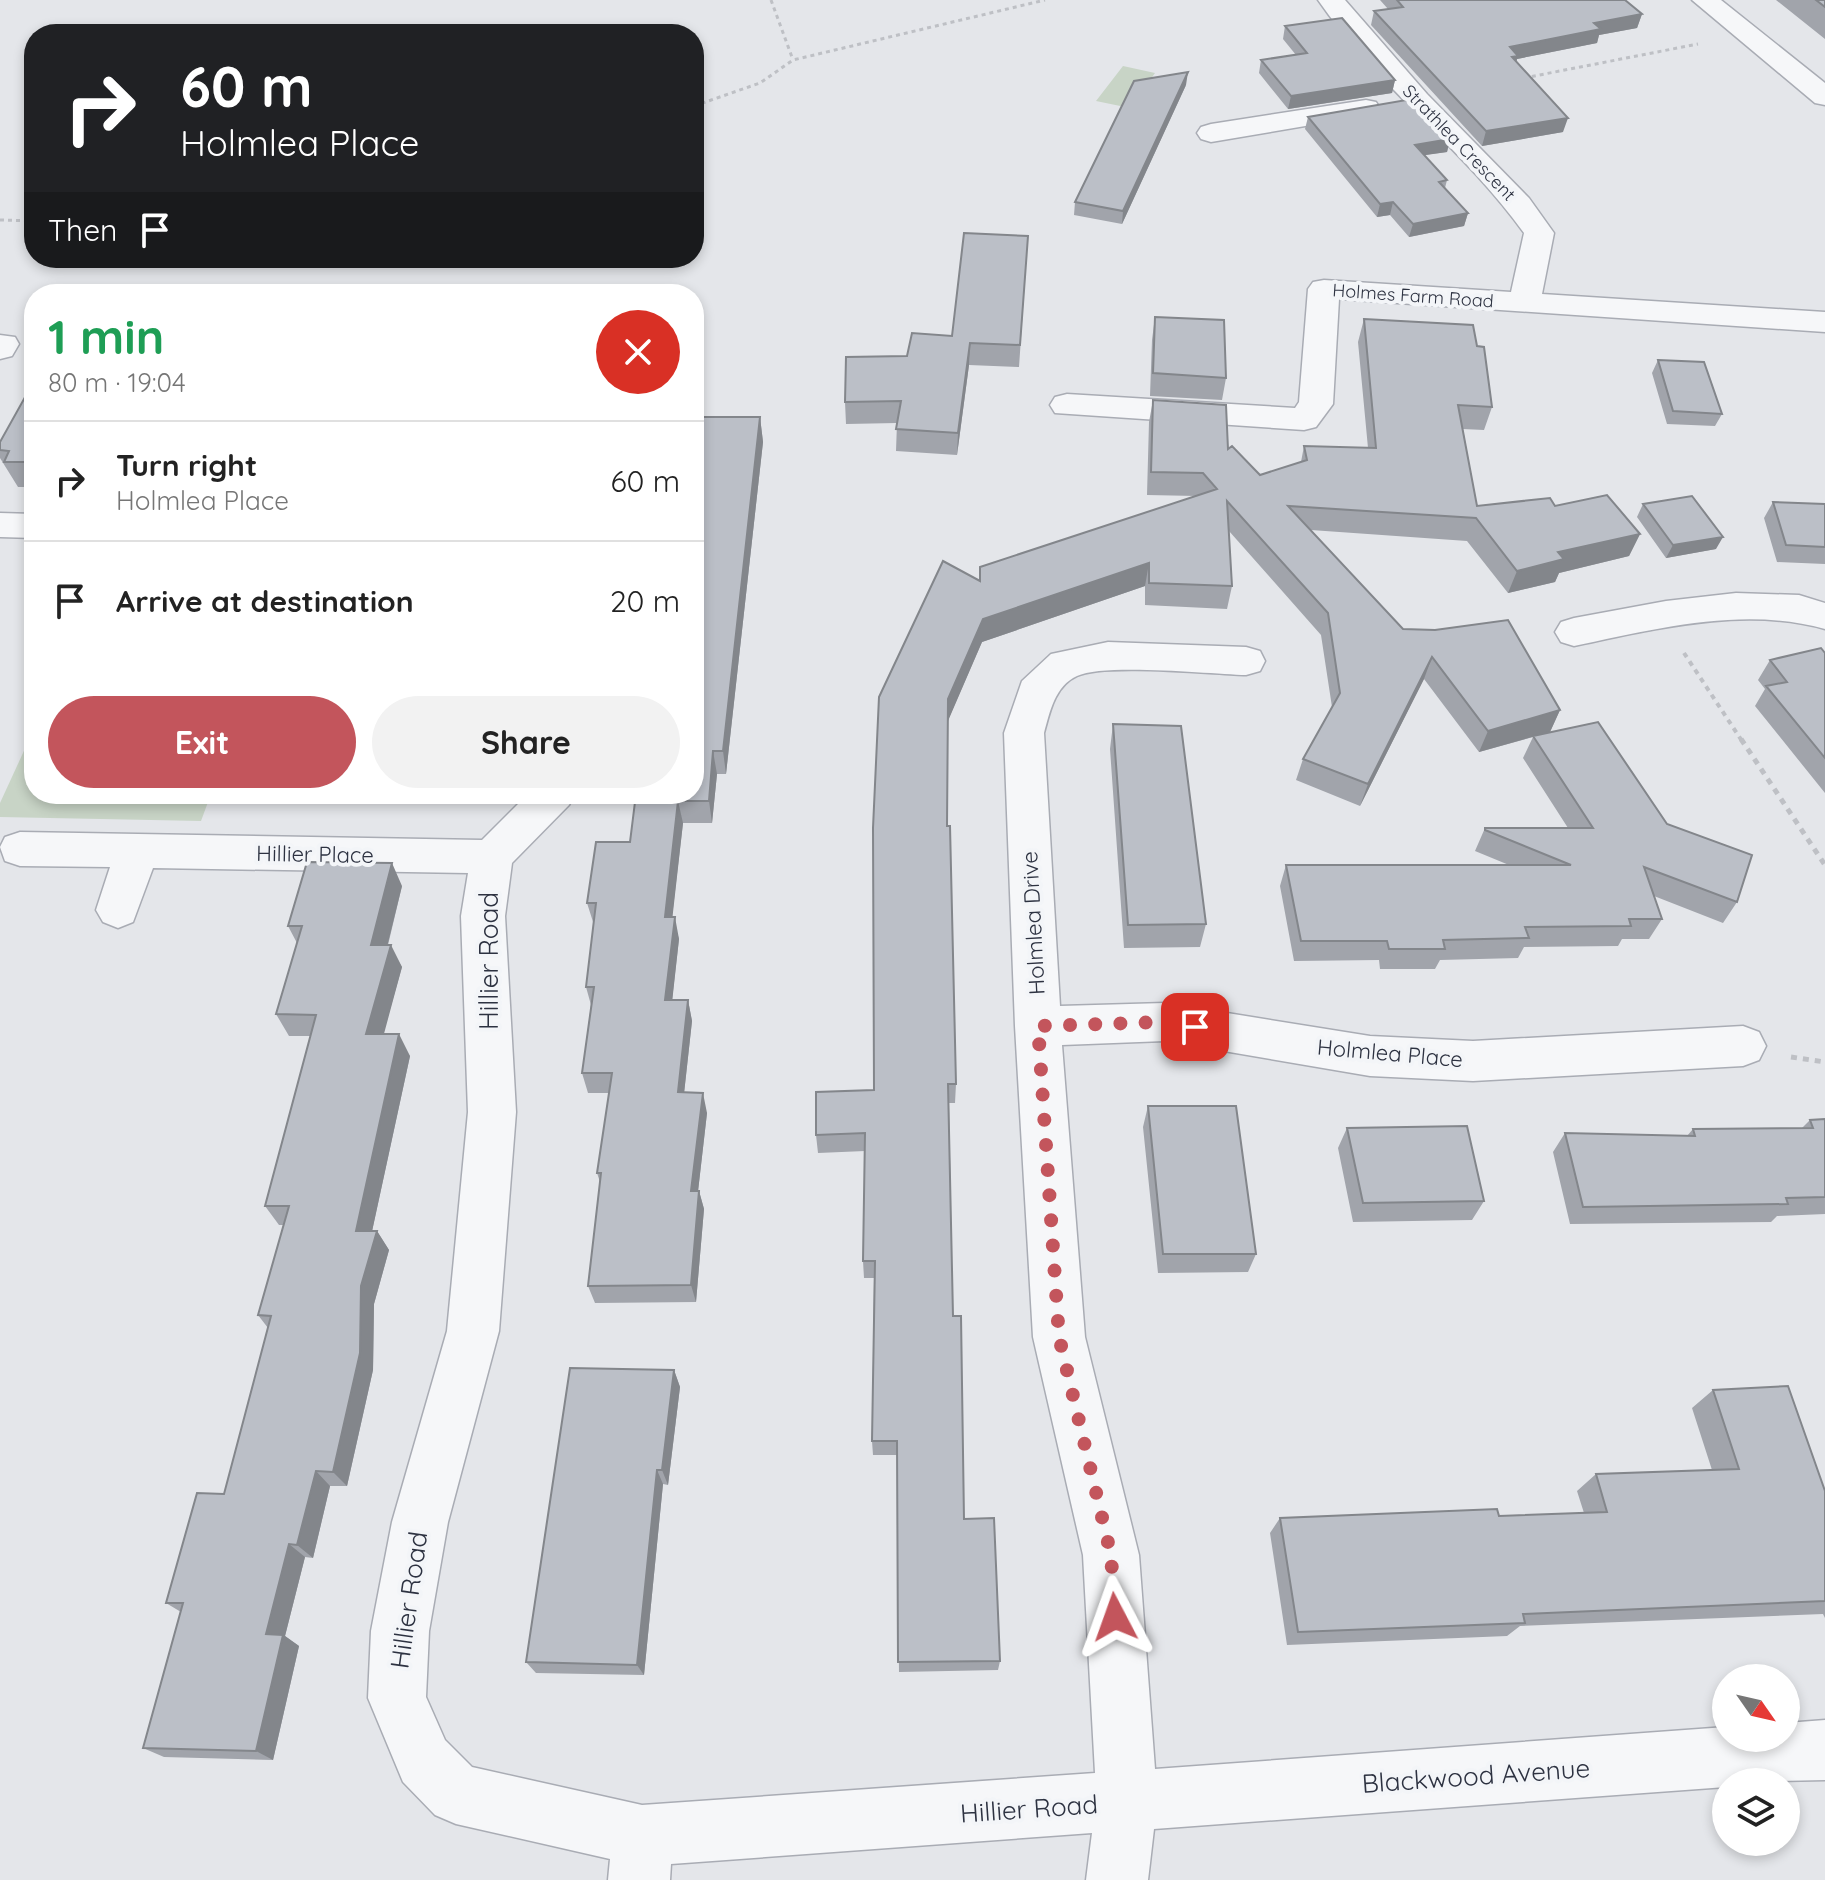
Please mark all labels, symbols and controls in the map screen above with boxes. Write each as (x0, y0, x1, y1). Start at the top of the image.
text: 60 m (180, 51, 313, 121)
icon: right (48, 56, 152, 160)
street label: Strathlea Crescent (1398, 80, 1521, 206)
text: Holmlea Place (180, 120, 419, 165)
icon: arrive (133, 208, 177, 252)
text: Then (48, 211, 117, 249)
street label: Holmes Farm Road (1332, 278, 1494, 313)
text: 1 min (48, 306, 164, 366)
button: close (596, 310, 680, 394)
text: 80 m · 19:04 (48, 366, 186, 399)
text: Turn right (116, 446, 257, 484)
icon: right (48, 459, 92, 503)
text: 60 m (610, 462, 680, 500)
text: Holmlea Place (116, 484, 289, 517)
icon: arrive (48, 579, 92, 623)
text: Arrive at destination (116, 582, 414, 620)
text: 20 m (610, 582, 680, 620)
button: Exit (48, 696, 356, 788)
button: Share (372, 696, 680, 788)
street label: Hillier Place (256, 839, 374, 869)
street label: Holmlea Drive (1015, 850, 1051, 996)
street label: Hillier Road (472, 892, 505, 1030)
pin (1161, 993, 1229, 1061)
icon: arrive (1173, 1005, 1217, 1049)
street label: Holmlea Place (1316, 1033, 1464, 1073)
street label: Hillier Road (383, 1529, 434, 1671)
position arrow (1073, 1575, 1157, 1659)
north arrow (1712, 1664, 1800, 1752)
map controls (1712, 1664, 1800, 1856)
street label: Blackwood Avenue (1361, 1751, 1591, 1800)
button: layers (1712, 1768, 1800, 1856)
street label: Hillier Road (959, 1787, 1099, 1830)

